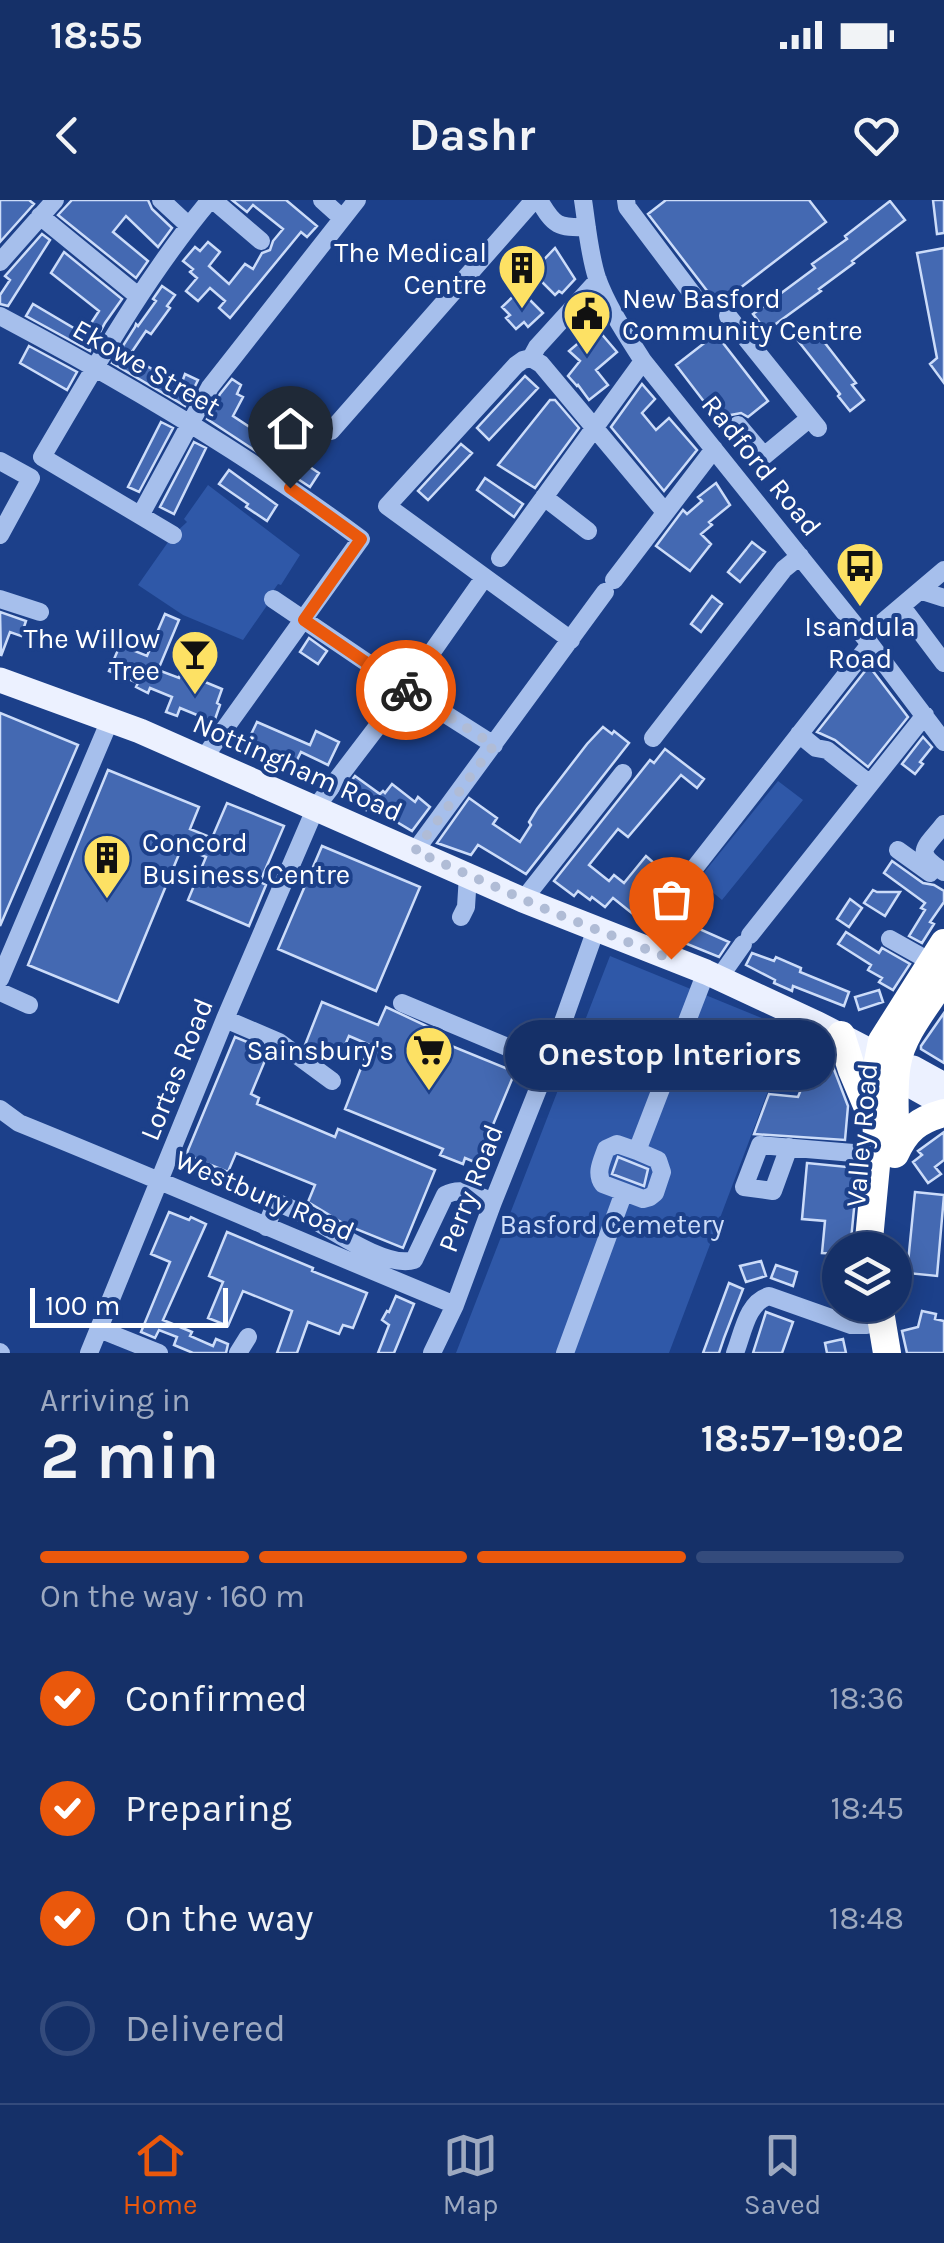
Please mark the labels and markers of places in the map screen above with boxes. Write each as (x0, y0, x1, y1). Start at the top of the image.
place label: The Medical Centre (334, 236, 487, 301)
building icon: The Medical Centre (496, 242, 548, 310)
place label: New Basford Community Centre (622, 282, 863, 347)
public building icon: New Basford Community Centre (561, 288, 613, 356)
pin (248, 386, 333, 489)
bus stop icon: Isandula Road (834, 540, 886, 608)
place label: Isandula Road (804, 610, 916, 675)
place label: The Willow Tree (23, 622, 160, 687)
bar icon: The Willow Tree (169, 628, 221, 696)
place label: Concord Business Centre (142, 826, 350, 891)
building icon: Concord Business Centre (81, 832, 133, 900)
pin (629, 857, 714, 960)
callout: Onestop Interiors (506, 1019, 836, 1089)
supermarket icon: Sainsbury's (403, 1024, 455, 1092)
place label: Sainsbury's (246, 1034, 394, 1067)

